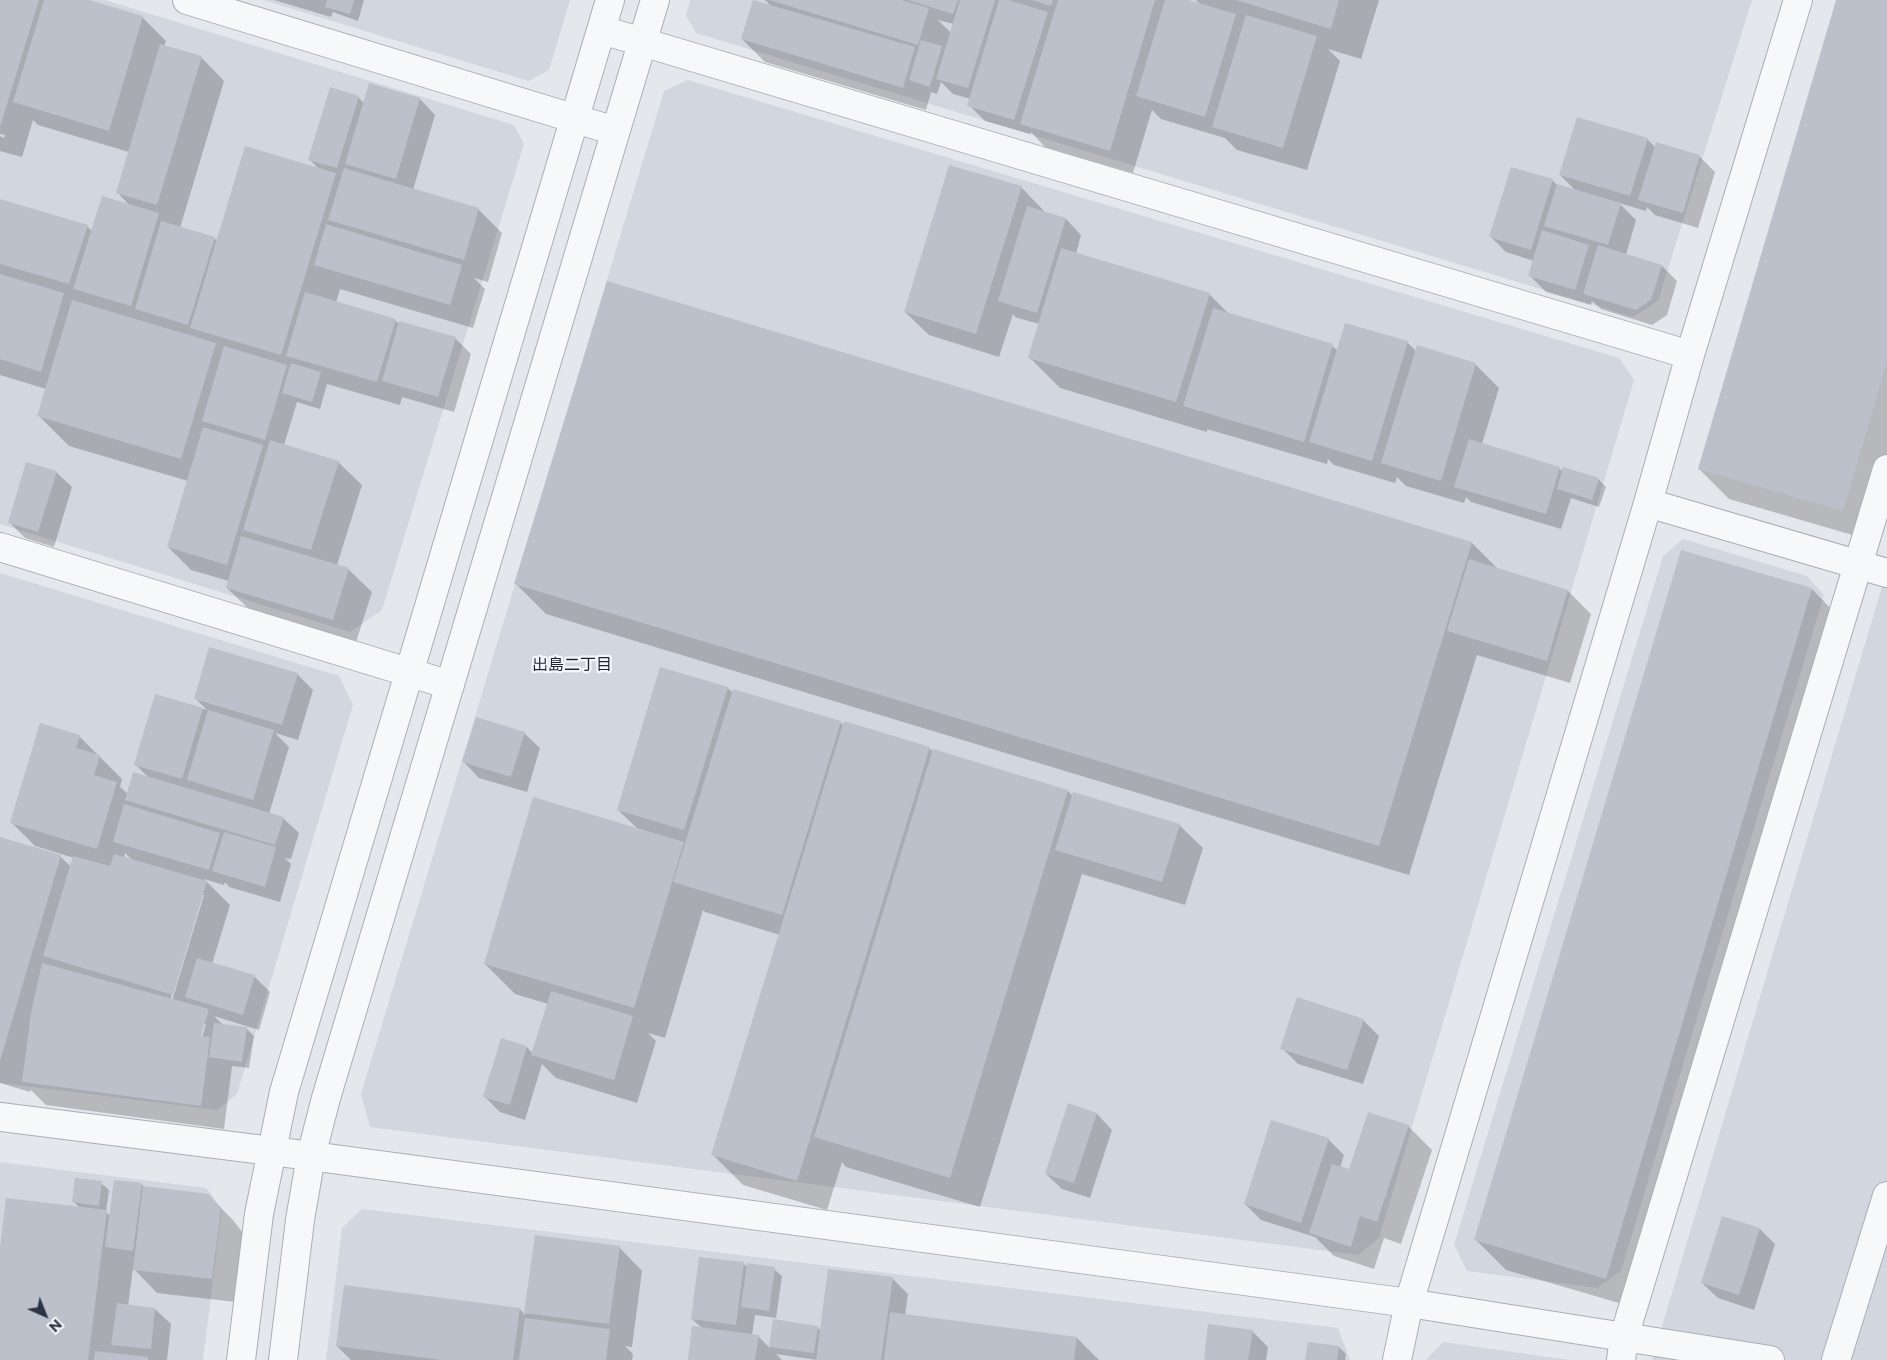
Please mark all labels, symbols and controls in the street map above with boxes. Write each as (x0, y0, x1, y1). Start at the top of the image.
district label: 出島二丁目 (532, 655, 612, 675)
north arrow (20, 1290, 70, 1340)
text: N (45, 1315, 66, 1336)

